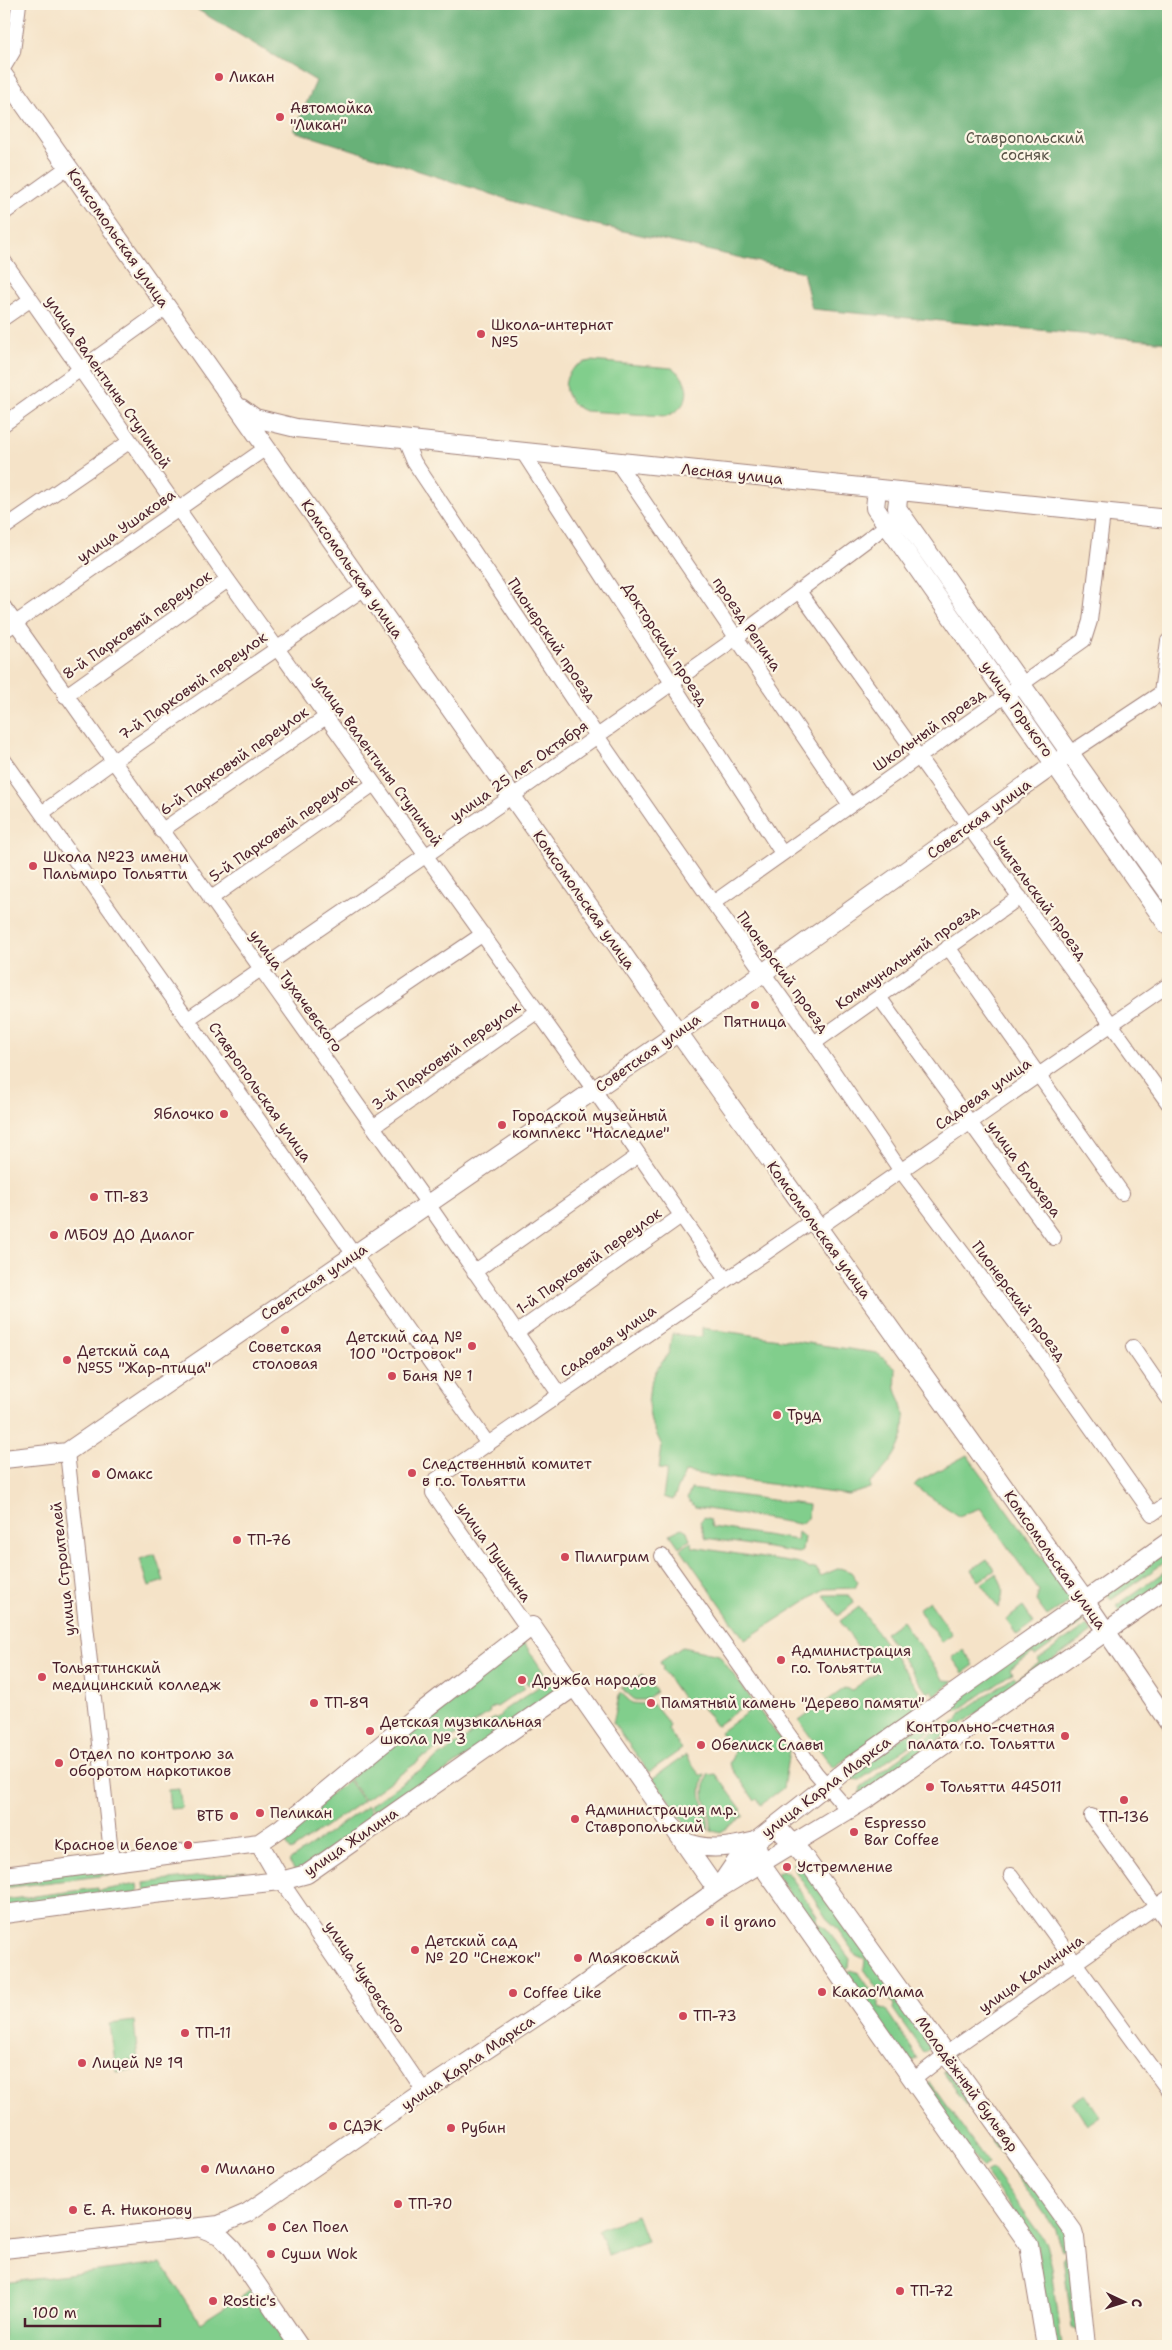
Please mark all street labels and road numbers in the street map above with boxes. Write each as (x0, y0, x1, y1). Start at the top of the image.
street label: Комсомольская улица (62, 164, 174, 312)
street label: улица Валентины Ступиной (41, 292, 176, 472)
street label: Лесная улица (680, 459, 785, 489)
street label: улица Ушакова (73, 484, 180, 567)
street label: Комсомольская улица (296, 495, 408, 643)
street label: 8-й Парковый переулок (59, 566, 215, 684)
street label: проезд Репина (708, 573, 786, 676)
street label: Пионерский проезд (503, 574, 601, 706)
street label: Докторский проезд (617, 578, 713, 710)
street label: 7-й Парковый переулок (115, 627, 271, 745)
street label: улица Горького (976, 657, 1058, 761)
street label: улица Валентины Ступиной (309, 672, 447, 851)
street label: Школьный проезд (869, 683, 990, 776)
street label: 6-й Парковый переулок (156, 702, 312, 820)
street label: улица 25 лет Октября (446, 716, 592, 826)
street label: 5-й Парковый переулок (205, 769, 361, 887)
street label: Советская улица (923, 774, 1036, 864)
street label: Комсомольская улица (528, 826, 640, 974)
street label: Учительский проезд (988, 832, 1092, 964)
street label: Коммунальный проезд (832, 900, 983, 1014)
street label: Пионерский проезд (732, 907, 834, 1037)
street label: улица Тухачевского (245, 926, 347, 1056)
street label: 3-й Парковый переулок (368, 997, 524, 1115)
street label: Советская улица (591, 1009, 705, 1097)
street label: Ставропольская улица (204, 1018, 316, 1167)
street label: Садовая улица (931, 1053, 1035, 1135)
street label: улица Блюхера (982, 1117, 1066, 1222)
street label: Комсомольская улица (762, 1157, 876, 1303)
street label: 1-й Парковый переулок (513, 1203, 666, 1319)
street label: Пионерский проезд (967, 1237, 1071, 1365)
street label: Советская улица (257, 1239, 372, 1325)
street label: Садовая улица (556, 1300, 660, 1382)
street label: Комсомольская улица (999, 1486, 1111, 1634)
street label: улица Пушкина (452, 1498, 536, 1606)
street label: улица Строителей (46, 1501, 80, 1637)
street label: улица Карла Маркса (757, 1731, 895, 1842)
street label: улица Жилина (300, 1803, 402, 1881)
street label: улица Чуковского (320, 1917, 410, 2037)
street label: улица Калинина (975, 1930, 1088, 2018)
street label: улица Карла Маркса (397, 2010, 539, 2115)
street label: Молодёжный бульвар (911, 2012, 1023, 2156)

